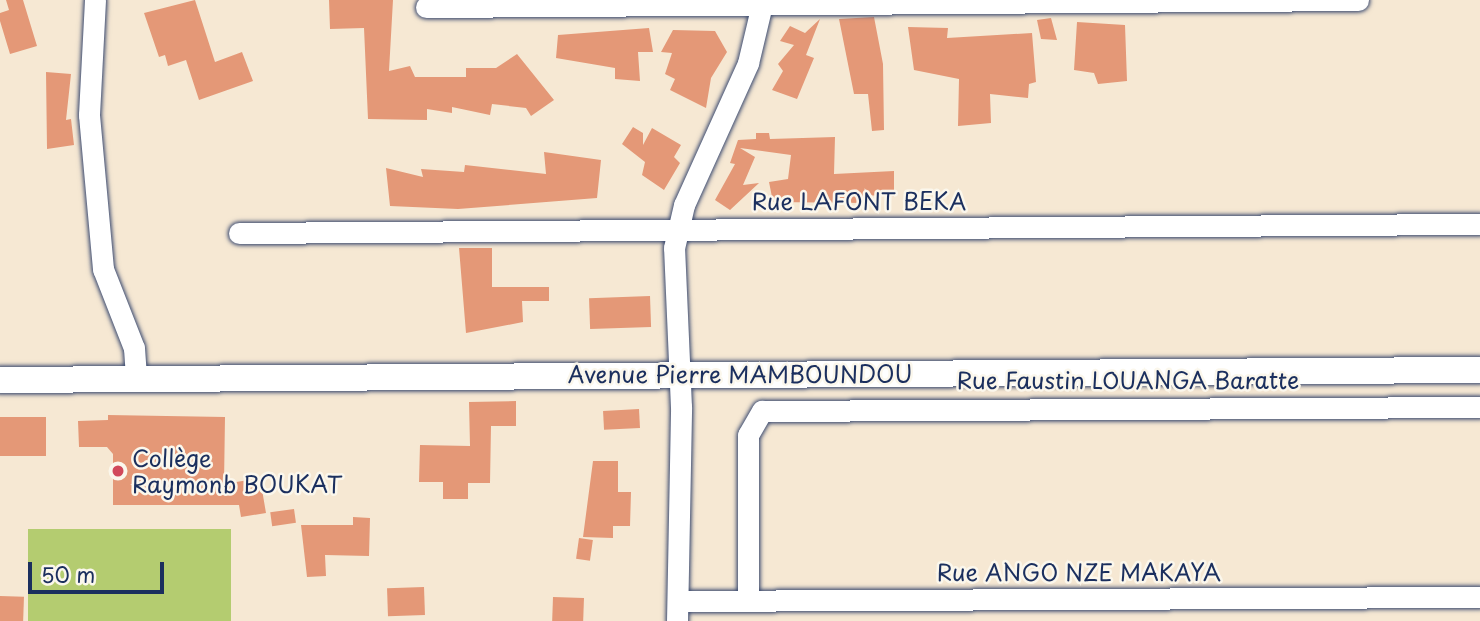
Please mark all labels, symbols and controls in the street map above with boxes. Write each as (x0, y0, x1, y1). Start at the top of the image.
street label: Rue LAFONT BEKA (750, 187, 968, 215)
street label: Avenue Pierre MAMBOUNDOU (568, 360, 912, 388)
street label: Rue Faustin LOUANGA Baratte (955, 366, 1301, 394)
place label: Collège Raymonb BOUKAT (132, 444, 342, 498)
marker: Collège Raymonb BOUKAT (110, 463, 126, 479)
scale bar (32, 548, 168, 592)
text: 50 m (41, 558, 95, 590)
street label: Rue ANGO NZE MAKAYA (935, 558, 1223, 586)

